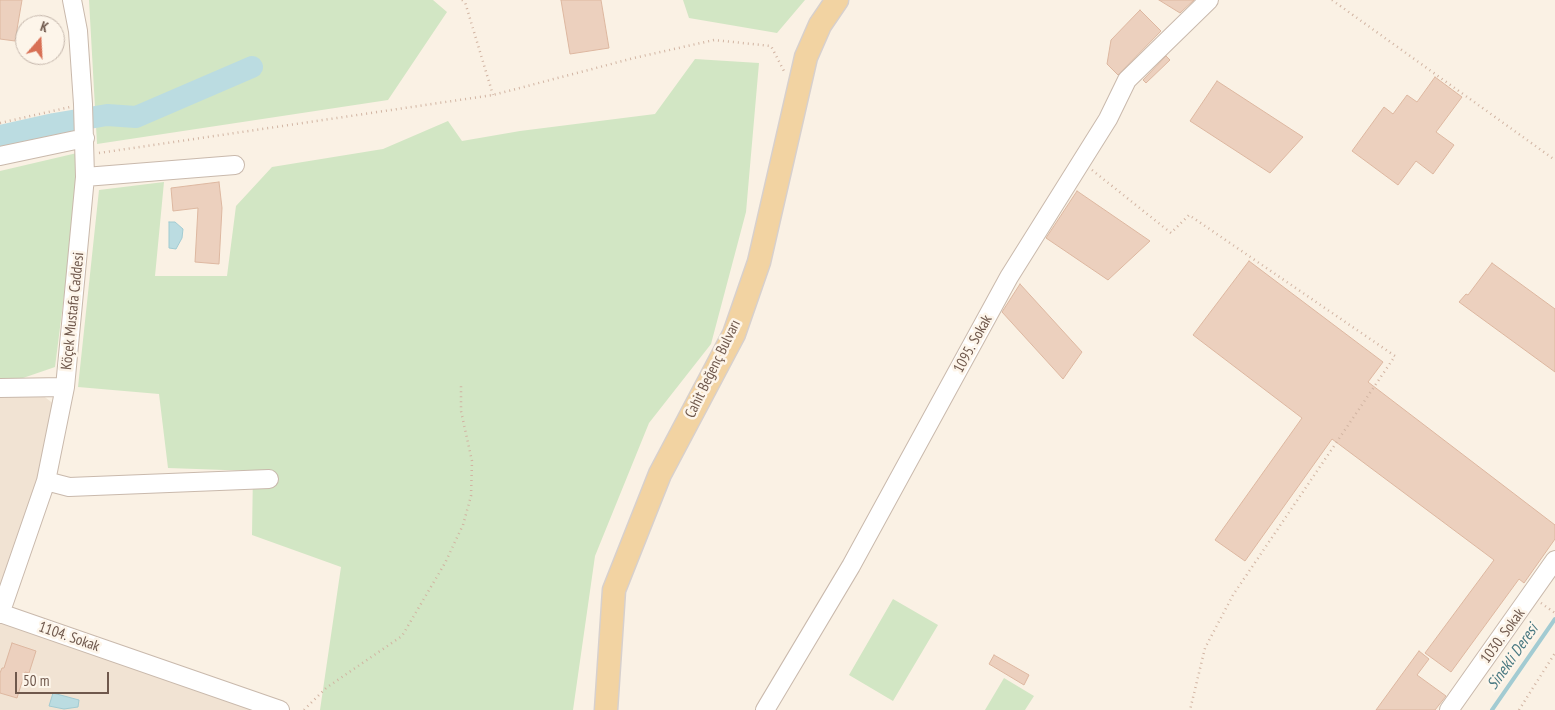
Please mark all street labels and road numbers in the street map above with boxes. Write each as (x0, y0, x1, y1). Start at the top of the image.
street label: Köçek Mustafa Caddesi (58, 251, 88, 371)
street label: 1095. Sokak (950, 312, 996, 376)
street label: Cahit Beğenç Bulvarı (681, 317, 745, 421)
street label: 1030. Sokak (1477, 605, 1529, 667)
street label: 1104. Sokak (36, 618, 102, 656)

